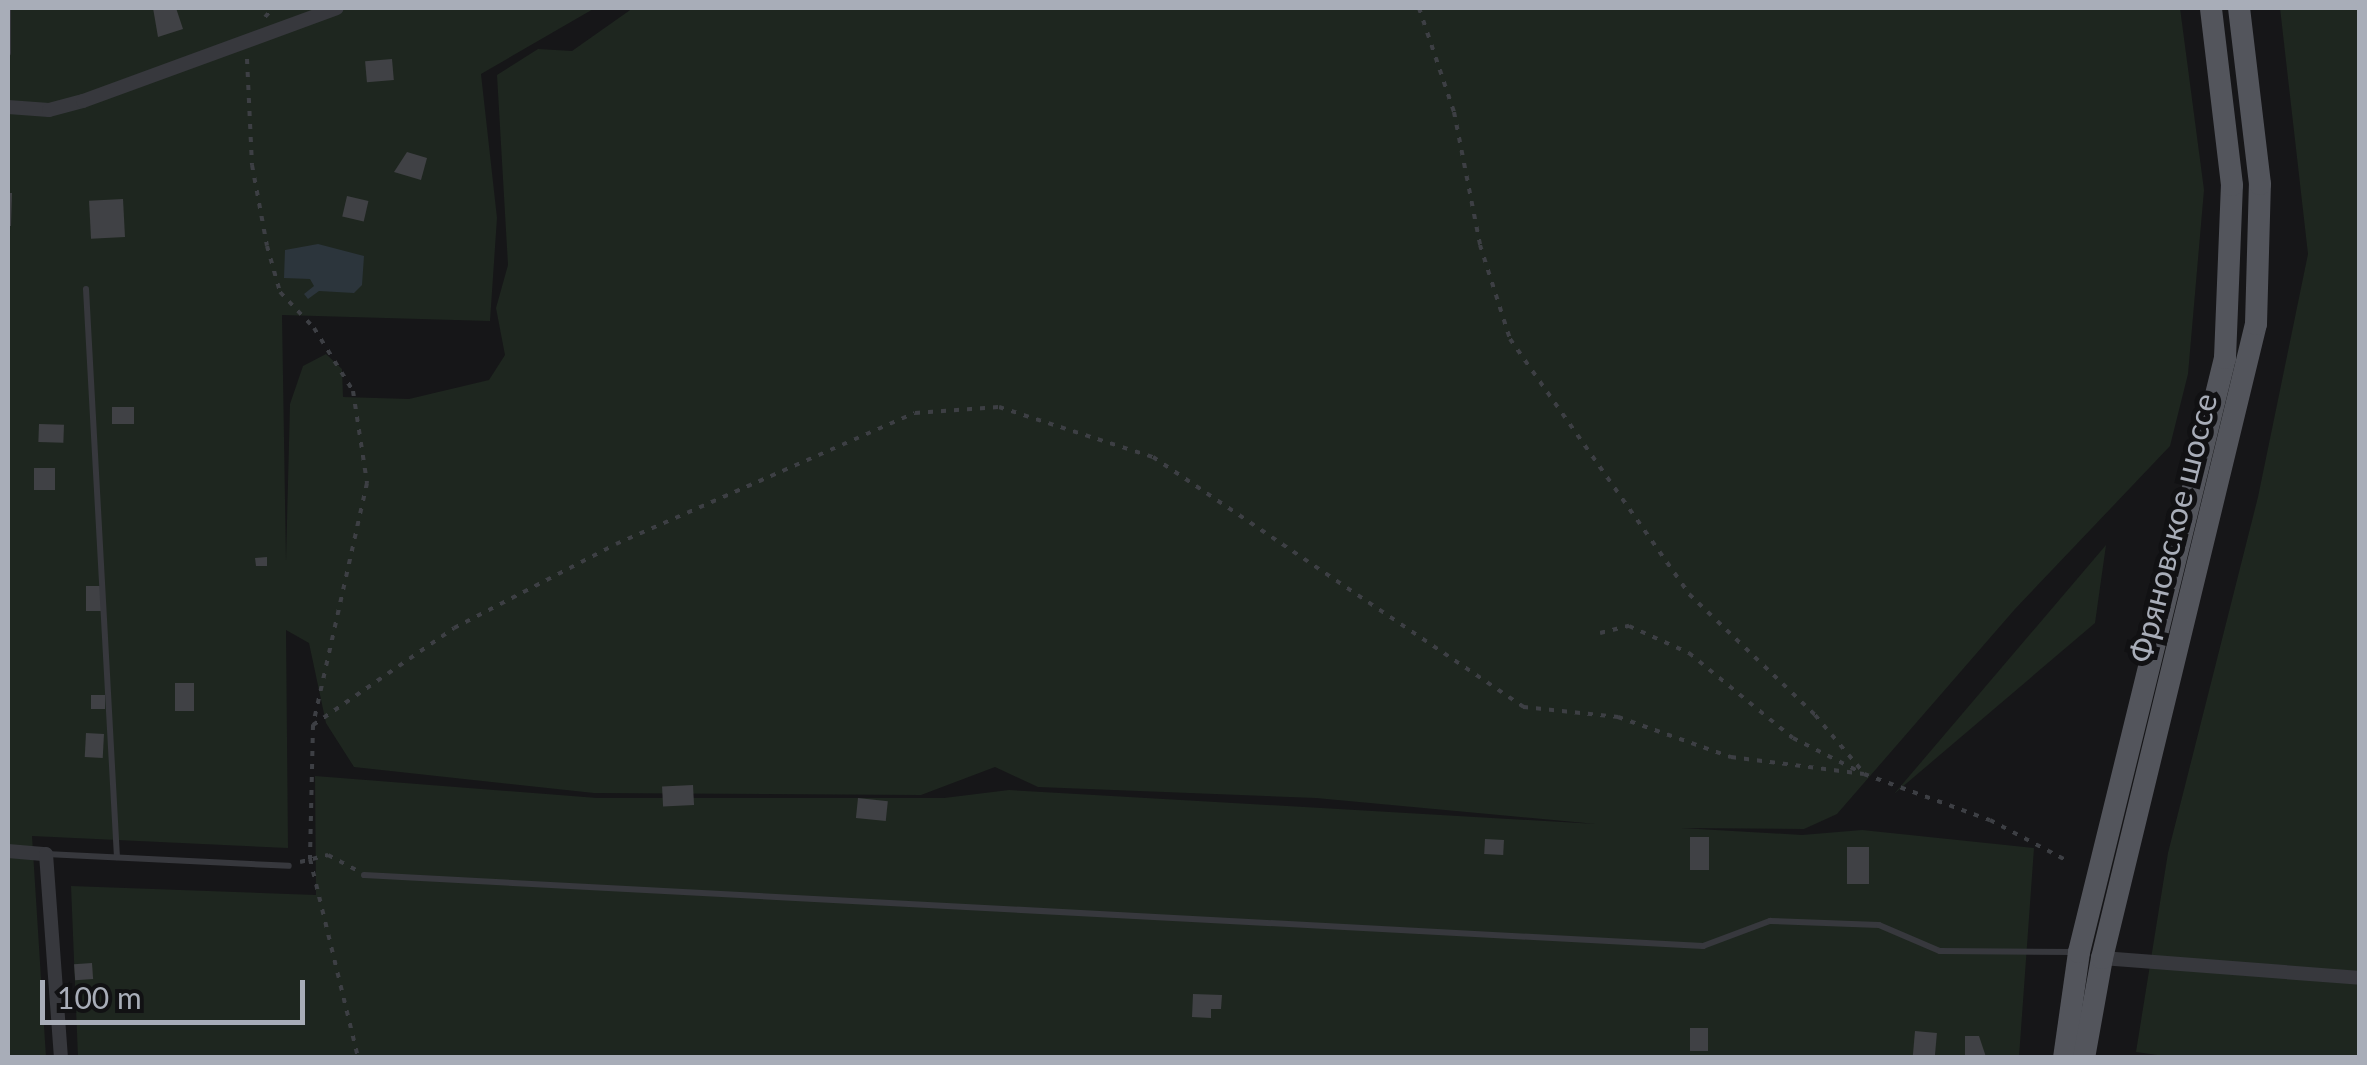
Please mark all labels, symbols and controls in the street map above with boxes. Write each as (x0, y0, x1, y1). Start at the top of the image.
street label: Фряновское шоссе (2121, 389, 2225, 667)
scale bar (45, 960, 310, 1022)
text: 100 m (57, 979, 142, 1015)

